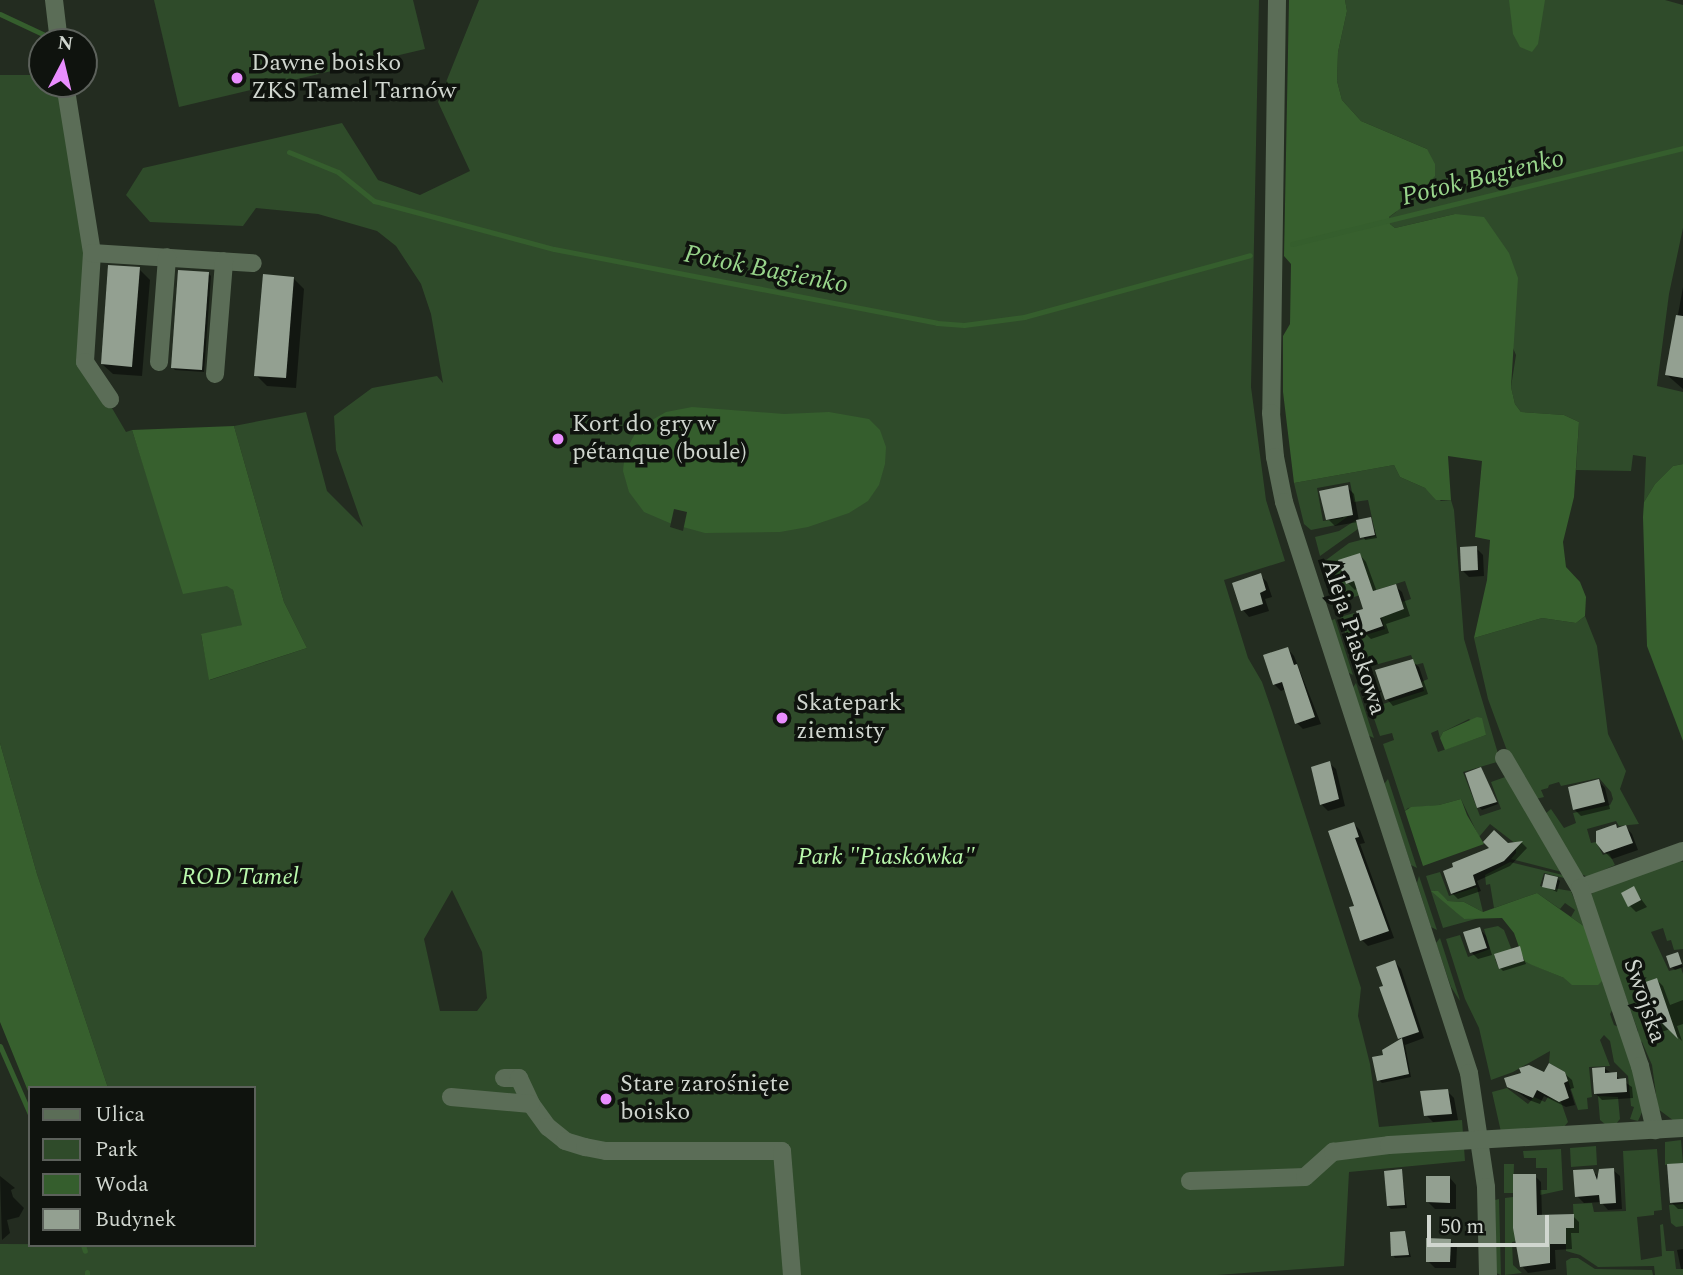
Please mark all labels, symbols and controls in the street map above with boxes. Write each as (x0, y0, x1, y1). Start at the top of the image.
north arrow (28, 28, 98, 98)
text: N (56, 28, 75, 59)
place label: Dawne boisko ZKS Tamel Tarnów (251, 50, 456, 106)
marker: Dawne boisko ZKS Tamel Tarnów (229, 70, 245, 86)
water label: Potok Bagienko (1398, 143, 1568, 213)
water label: Potok Bagienko (681, 239, 851, 301)
place label: Kort do gry w pétanque (boule) (572, 411, 747, 467)
marker: Kort do gry w pétanque (boule) (550, 431, 566, 447)
street label: Aleja Piaskowa (1314, 555, 1392, 719)
place label: Skatepark ziemisty (796, 690, 902, 746)
marker: Skatepark ziemisty (774, 710, 790, 726)
park label: Park "Piaskówka" (797, 844, 975, 872)
park label: ROD Tamel (181, 864, 299, 892)
street label: Swojska (1616, 955, 1672, 1047)
place label: Stare zarośnięte boisko (620, 1071, 790, 1127)
legend (28, 1086, 256, 1247)
marker: Stare zarośnięte boisko (598, 1091, 614, 1107)
text: Ulica (95, 1099, 145, 1131)
text: Park (95, 1134, 138, 1166)
text: Woda (95, 1169, 149, 1201)
scale bar (1431, 1202, 1554, 1246)
text: Budynek (95, 1204, 177, 1236)
text: 50 m (1440, 1211, 1484, 1243)

